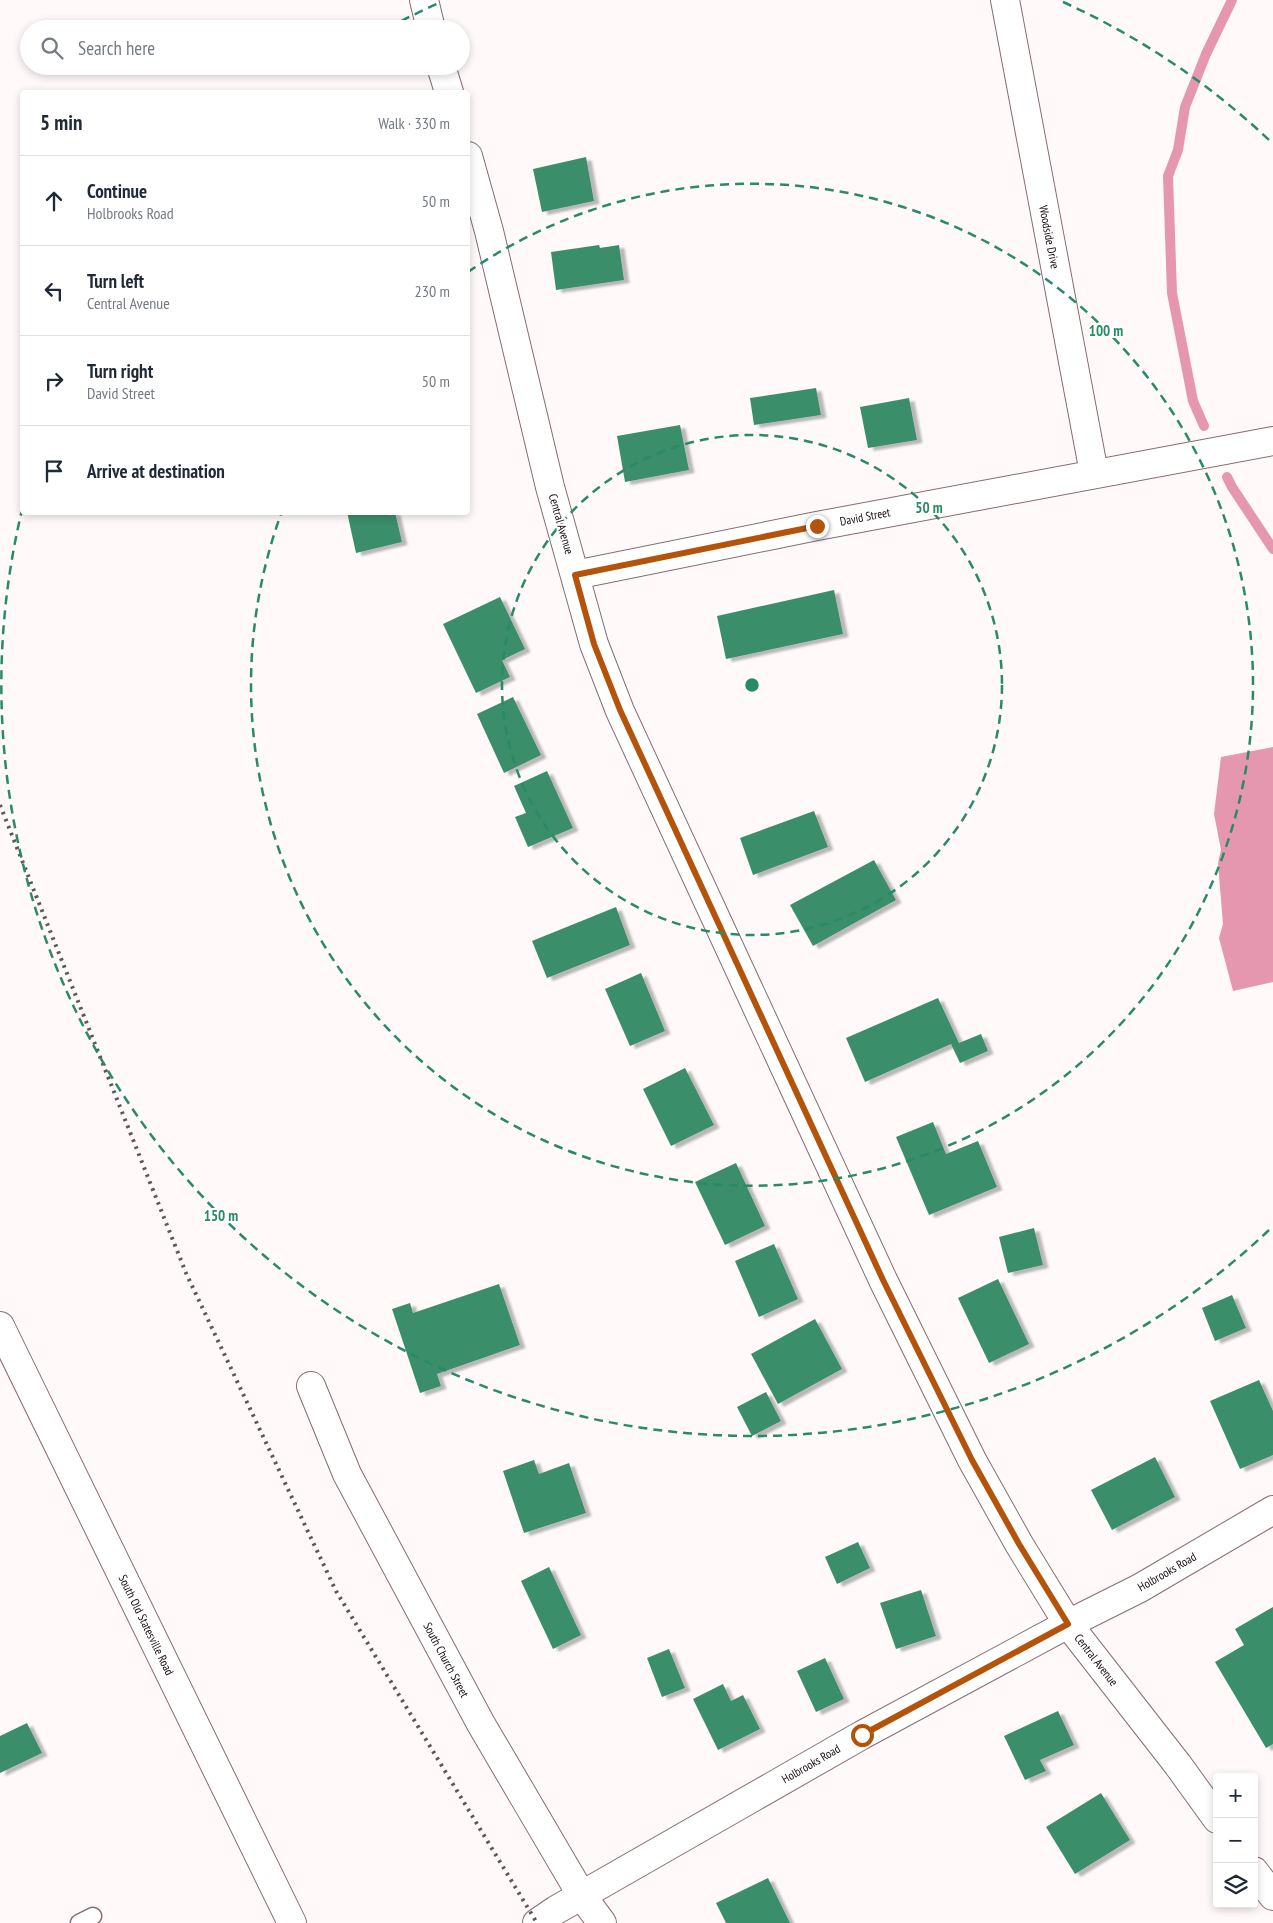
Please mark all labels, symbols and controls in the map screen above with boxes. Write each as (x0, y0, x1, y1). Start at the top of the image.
search box (20, 20, 470, 75)
icon: search (38, 34, 66, 62)
text: Search here (78, 36, 155, 60)
text: 5 min (40, 109, 82, 136)
text: Walk · 330 m (378, 113, 450, 133)
text: Continue (87, 179, 147, 203)
icon: ahead (40, 187, 68, 215)
text: 50 m (422, 191, 450, 211)
text: Holbrooks Road (87, 203, 174, 223)
street label: Woodside Drive (1036, 204, 1063, 270)
text: Turn left (87, 269, 144, 293)
icon: left (40, 277, 68, 305)
text: 230 m (415, 281, 450, 301)
text: Central Avenue (87, 293, 170, 313)
text: 100 m (1089, 321, 1123, 340)
text: Turn right (87, 359, 153, 383)
icon: right (40, 367, 68, 395)
text: 50 m (422, 371, 450, 391)
text: David Street (87, 383, 155, 403)
icon: arrive (40, 457, 68, 485)
text: Arrive at destination (87, 459, 225, 483)
street label: Central Avenue (546, 492, 577, 556)
text: 50 m (915, 498, 943, 517)
street label: David Street (838, 504, 892, 529)
route end (806, 515, 829, 538)
centre of rings (743, 676, 761, 694)
text: 150 m (204, 1206, 238, 1225)
street label: Holbrooks Road (1135, 1549, 1199, 1594)
street label: South Old Statesville Road (116, 1572, 177, 1678)
street label: South Church Street (420, 1620, 473, 1700)
street label: Central Avenue (1071, 1631, 1121, 1689)
route start (851, 1724, 874, 1747)
street label: Holbrooks Road (779, 1741, 843, 1786)
map controls (1213, 1773, 1258, 1908)
button: + (1213, 1773, 1258, 1818)
button: − (1213, 1818, 1258, 1863)
button: layers (1213, 1863, 1258, 1908)

